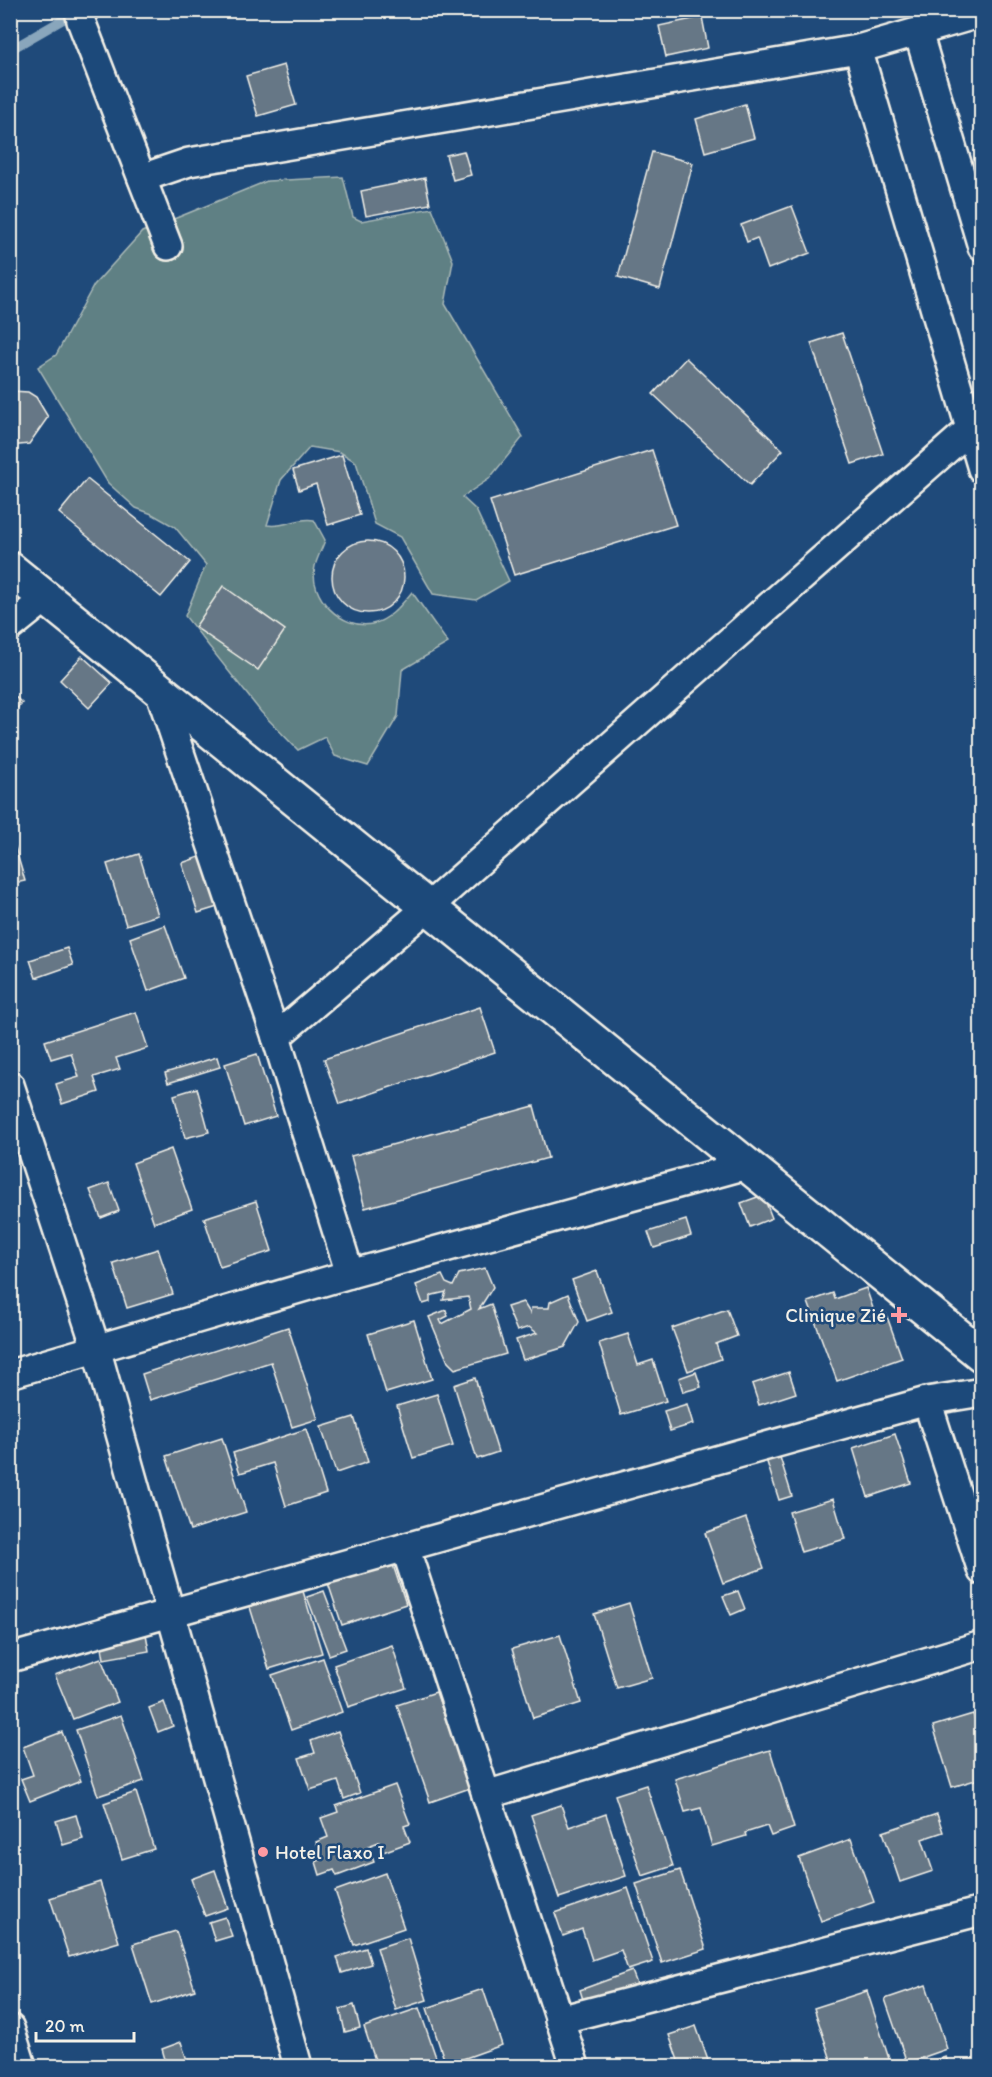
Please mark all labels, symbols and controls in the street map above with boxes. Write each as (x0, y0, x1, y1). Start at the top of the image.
place label: Clinique Zié (785, 1303, 886, 1327)
marker: Clinique Zié (890, 1306, 908, 1324)
place label: Hotel Flaxo I (275, 1840, 385, 1864)
marker: Hotel Flaxo I (256, 1845, 270, 1859)
scale bar (36, 2005, 134, 2043)
text: 20 m (45, 2015, 85, 2037)

